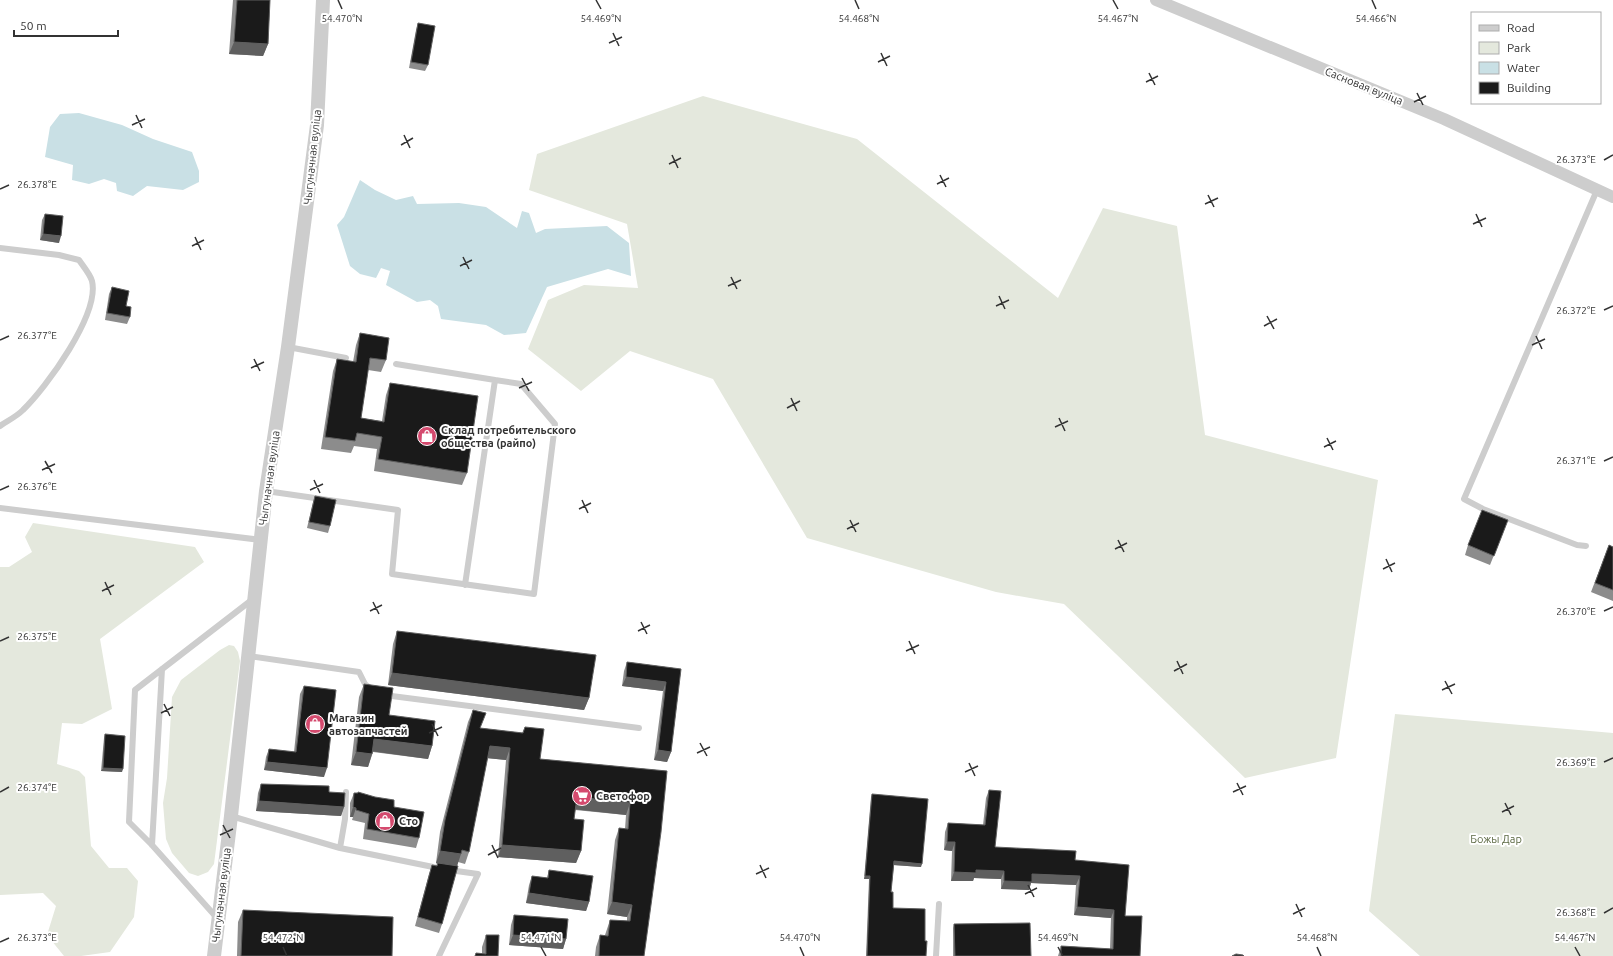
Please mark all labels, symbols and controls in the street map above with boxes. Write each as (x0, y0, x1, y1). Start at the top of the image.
scale bar (14, 12, 118, 38)
legend (1471, 12, 1601, 104)
text: 54.470°N (321, 13, 363, 24)
text: 54.469°N (580, 13, 622, 24)
text: 54.468°N (838, 13, 880, 24)
text: 54.467°N (1097, 13, 1139, 24)
text: 54.466°N (1355, 13, 1397, 24)
text: 50 m (20, 19, 47, 32)
text: Road (1507, 21, 1535, 34)
text: Park (1507, 41, 1531, 54)
text: Water (1507, 61, 1540, 74)
street label: Сасновая вуліца (1323, 65, 1405, 107)
text: Building (1507, 81, 1551, 94)
street label: Чыгуначная вуліца (301, 109, 323, 205)
text: 26.373°E (1556, 154, 1596, 165)
text: 26.378°E (17, 179, 57, 190)
text: 26.372°E (1556, 305, 1596, 316)
text: 26.377°E (17, 330, 57, 341)
place label: Склад потребительского общества (райпо) (441, 424, 576, 450)
shop icon: Склад потребительского общества (райпо) (416, 425, 438, 447)
street label: Чыгуначная вуліца (256, 430, 282, 526)
text: 26.371°E (1556, 455, 1596, 466)
text: 26.376°E (17, 481, 57, 492)
text: 26.370°E (1556, 606, 1596, 617)
text: 26.375°E (17, 631, 57, 642)
place label: Магазин автозапчастей (329, 712, 408, 737)
shop icon: Магазин автозапчастей (304, 713, 326, 735)
text: 26.369°E (1556, 757, 1596, 768)
text: 26.374°E (17, 782, 57, 793)
supermarket icon: Светофор (571, 785, 593, 807)
place label: Светофор (596, 790, 650, 802)
shop icon: Сто (374, 810, 396, 832)
place label: Сто (399, 815, 419, 827)
park label: Божы Дар (1470, 833, 1522, 845)
street label: Чыгуначная вуліца (209, 847, 233, 943)
text: 26.368°E (1556, 907, 1596, 918)
text: 26.373°E (17, 932, 57, 943)
text: 54.472°N (262, 932, 304, 943)
text: 54.471°N (520, 932, 562, 943)
text: 54.470°N (779, 932, 821, 943)
text: 54.469°N (1037, 932, 1079, 943)
text: 54.468°N (1296, 932, 1338, 943)
text: 54.467°N (1554, 932, 1596, 943)

